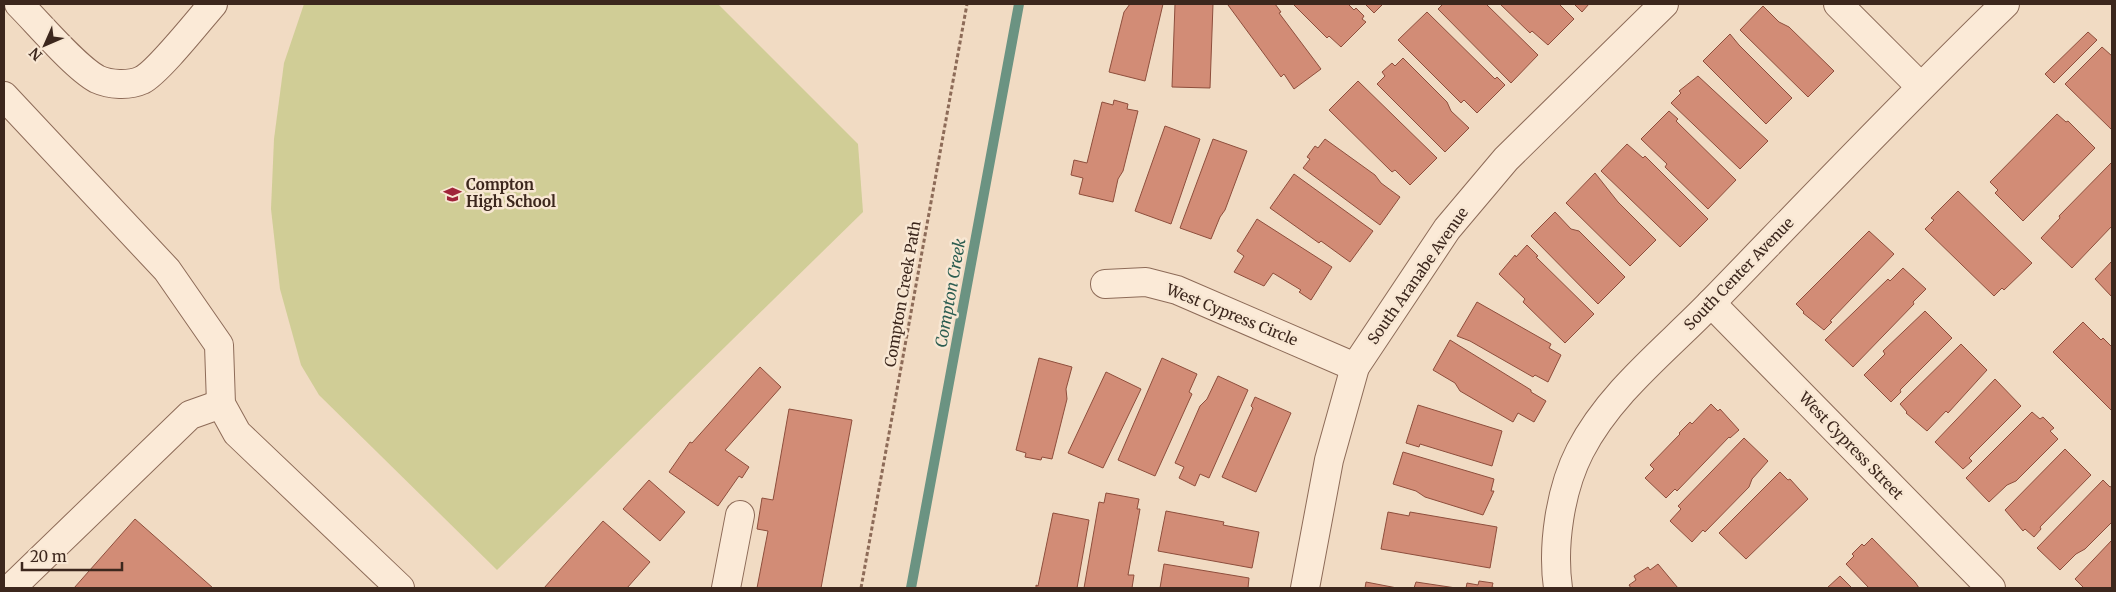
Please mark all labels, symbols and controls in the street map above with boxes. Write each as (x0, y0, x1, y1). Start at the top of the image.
north arrow (20, 20, 70, 70)
text: N (26, 44, 46, 64)
place label: Compton High School (466, 175, 556, 211)
school or university icon: Compton High School (442, 184, 462, 204)
street label: South Aranabe Avenue (1363, 203, 1472, 348)
street label: South Center Avenue (1680, 213, 1798, 334)
street label: Compton Creek Path (880, 219, 925, 368)
water label: Compton Creek (931, 237, 970, 349)
street label: West Cypress Circle (1163, 279, 1301, 350)
street label: West Cypress Street (1794, 387, 1908, 503)
scale bar (22, 540, 122, 572)
text: 20 m (30, 547, 67, 566)

